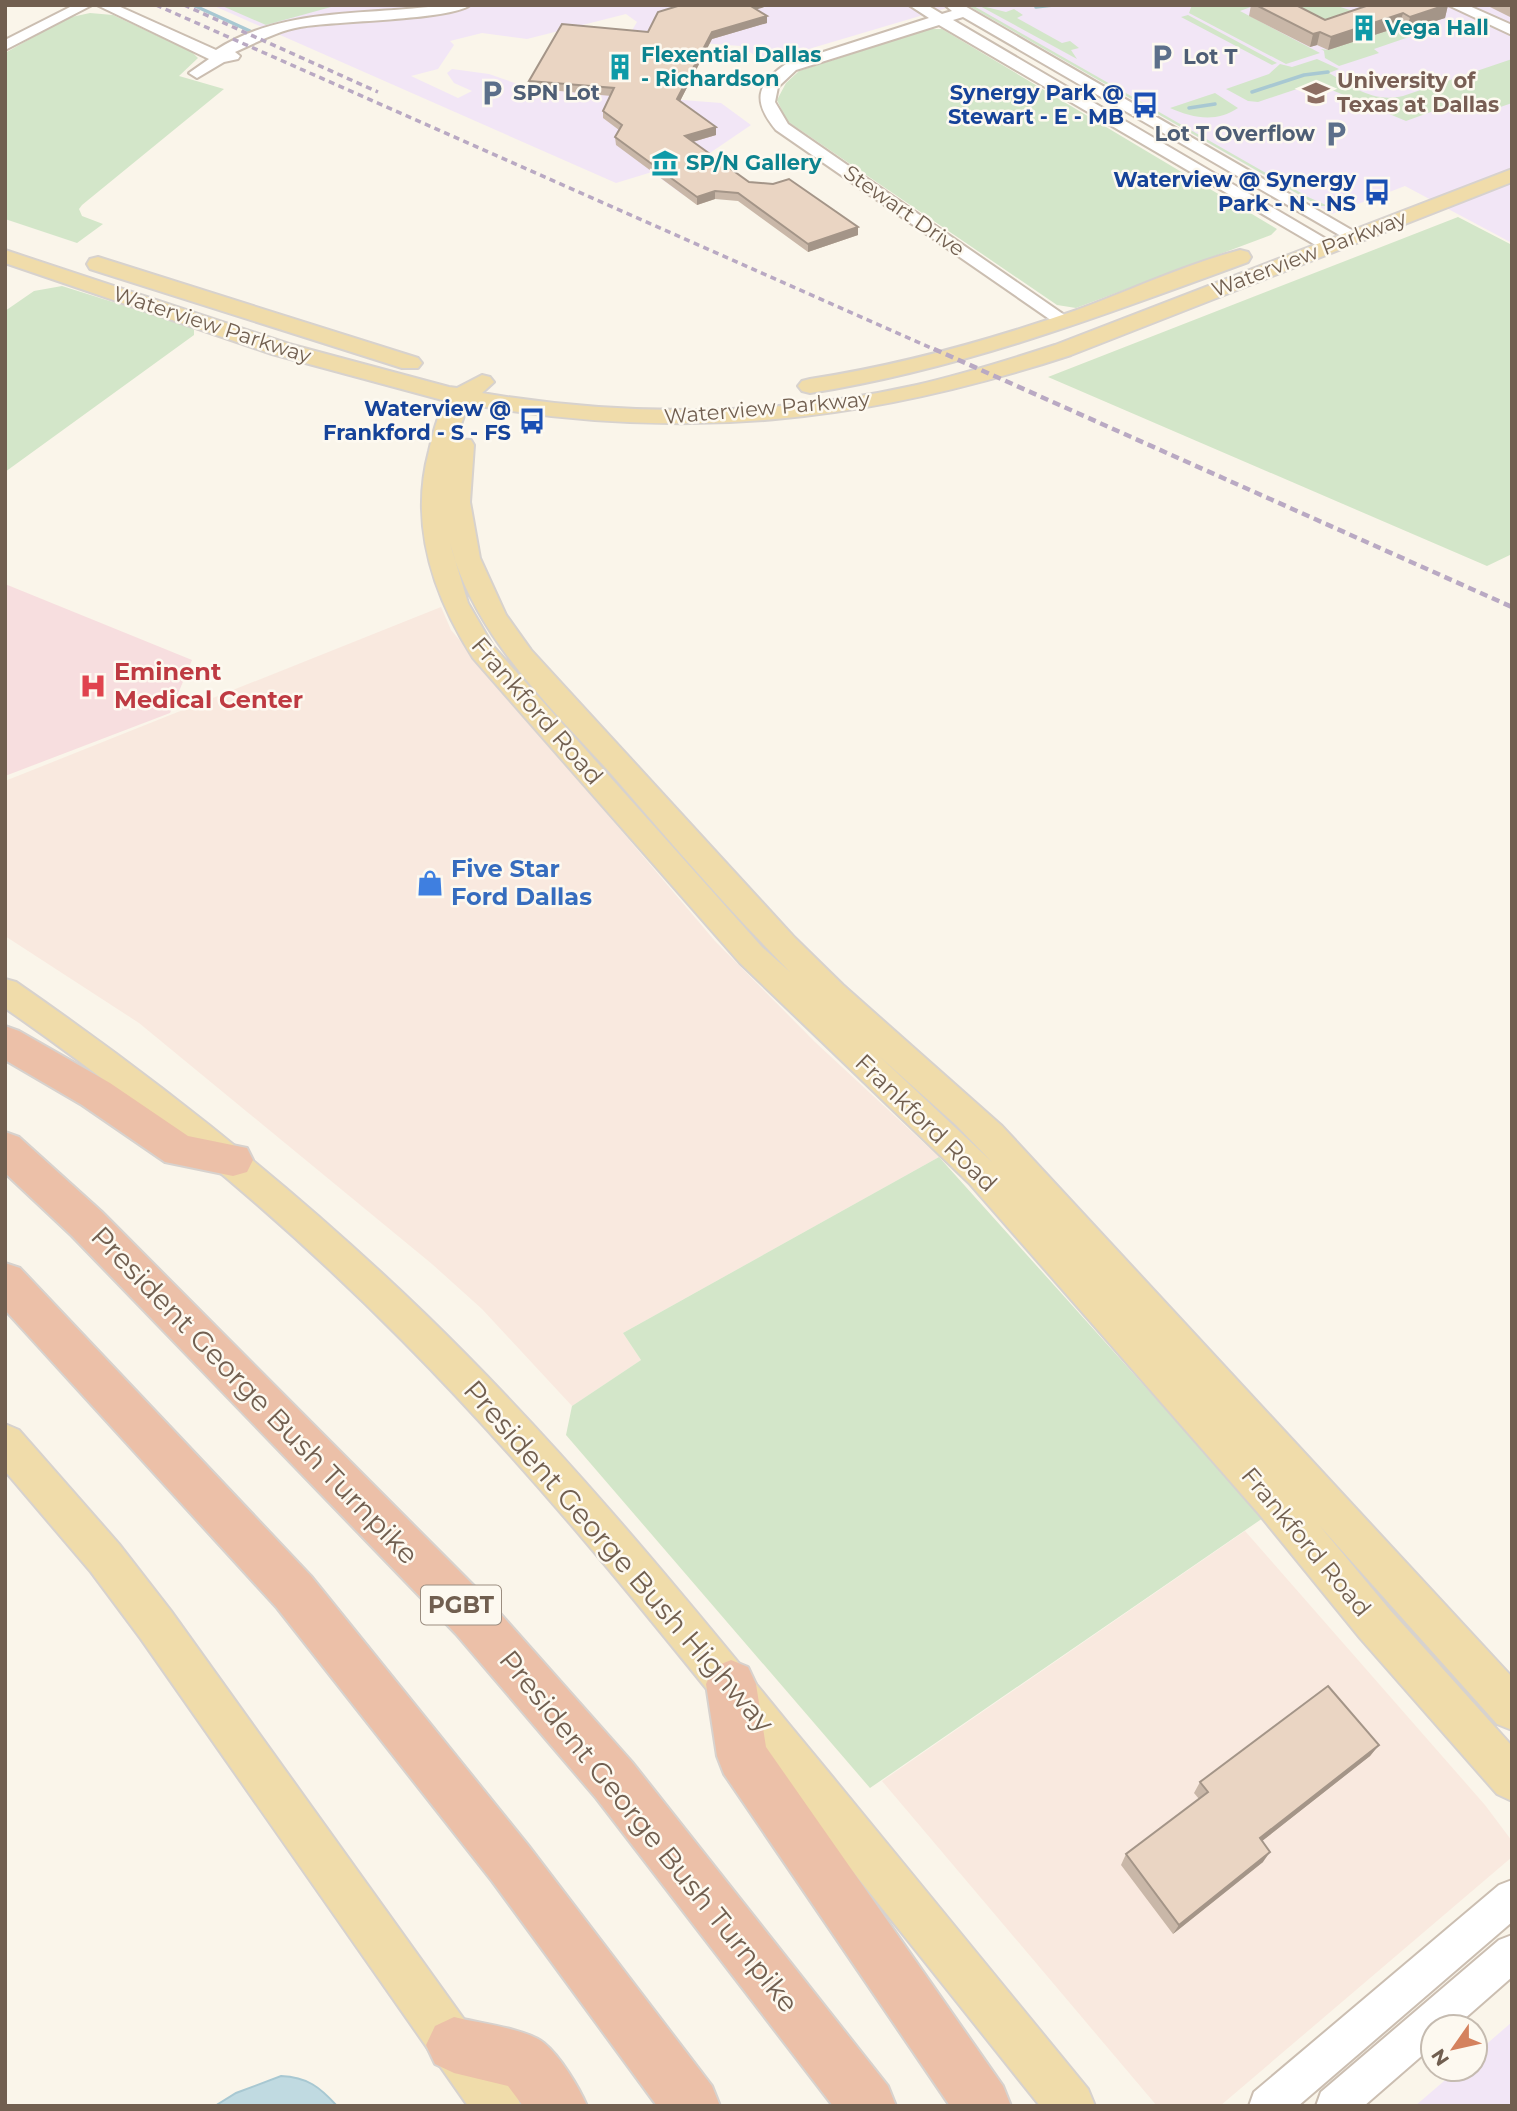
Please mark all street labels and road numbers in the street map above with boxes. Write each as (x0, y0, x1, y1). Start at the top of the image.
street label: Stewart Drive (839, 160, 970, 261)
street label: Waterview Parkway (1208, 205, 1410, 302)
street label: Waterview Parkway (110, 281, 315, 368)
street label: Waterview Parkway (663, 386, 871, 429)
street label: Frankford Road (465, 631, 609, 790)
street label: Frankford Road (849, 1048, 1003, 1198)
street label: President George Bush Turnpike (84, 1219, 426, 1571)
street label: President George Bush Highway (457, 1373, 782, 1740)
street label: Frankford Road (1236, 1461, 1377, 1622)
road number: PGBT (421, 1586, 501, 1624)
street label: President George Bush Turnpike (492, 1643, 806, 2019)

